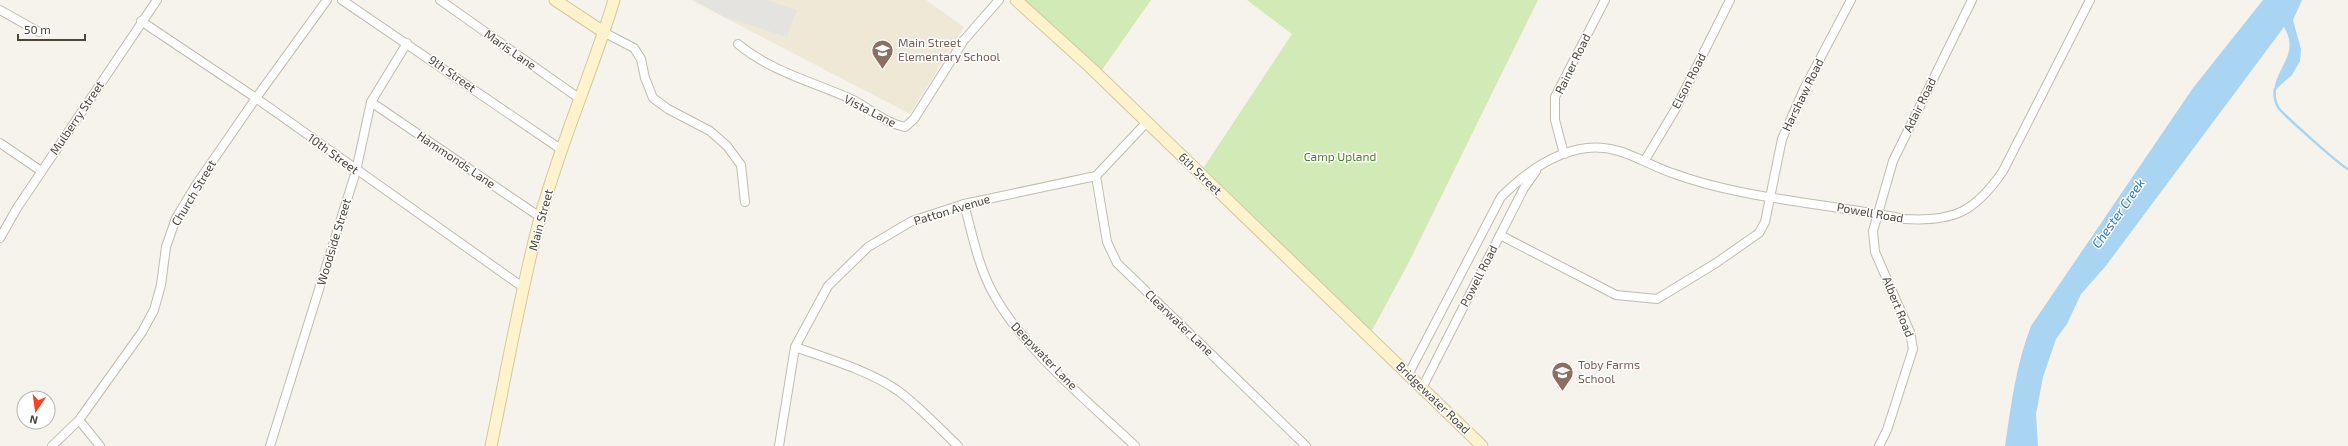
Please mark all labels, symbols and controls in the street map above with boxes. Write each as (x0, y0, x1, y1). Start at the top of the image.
scale bar (18, 16, 85, 42)
text: 50 m (24, 22, 51, 36)
street label: Maris Lane (482, 26, 539, 72)
street label: Rainer Road (1552, 31, 1593, 96)
place label: Main Street Elementary School (898, 35, 1001, 63)
school or university icon: Main Street Elementary School (869, 37, 895, 70)
street label: Elson Road (1668, 50, 1708, 111)
street label: 9th Street (426, 52, 479, 95)
street label: Harshaw Road (1778, 56, 1826, 133)
street label: Adair Road (1900, 75, 1938, 134)
street label: Mulberry Street (46, 78, 106, 157)
street label: Vista Lane (842, 91, 899, 129)
street label: Hammonds Lane (415, 128, 498, 190)
street label: 10th Street (305, 130, 362, 177)
street label: 6th Street (1176, 149, 1225, 198)
park label: Camp Upland (1304, 149, 1376, 163)
street label: Church Street (168, 157, 218, 228)
water label: Chester Creek (2088, 175, 2148, 251)
street label: Main Street (525, 187, 555, 252)
street label: Patton Avenue (912, 191, 992, 227)
street label: Woodside Street (313, 196, 353, 287)
street label: Powell Road (1836, 199, 1904, 225)
street label: Powell Road (1457, 242, 1500, 309)
street label: Albert Road (1880, 274, 1917, 339)
street label: Clearwater Lane (1143, 286, 1217, 358)
street label: Deepwater Lane (1009, 319, 1081, 392)
place label: Toby Farms School (1578, 357, 1640, 385)
street label: Bridgewater Road (1394, 358, 1474, 436)
school or university icon: Toby Farms School (1550, 359, 1576, 392)
north arrow (16, 390, 56, 430)
text: N (28, 413, 39, 427)

